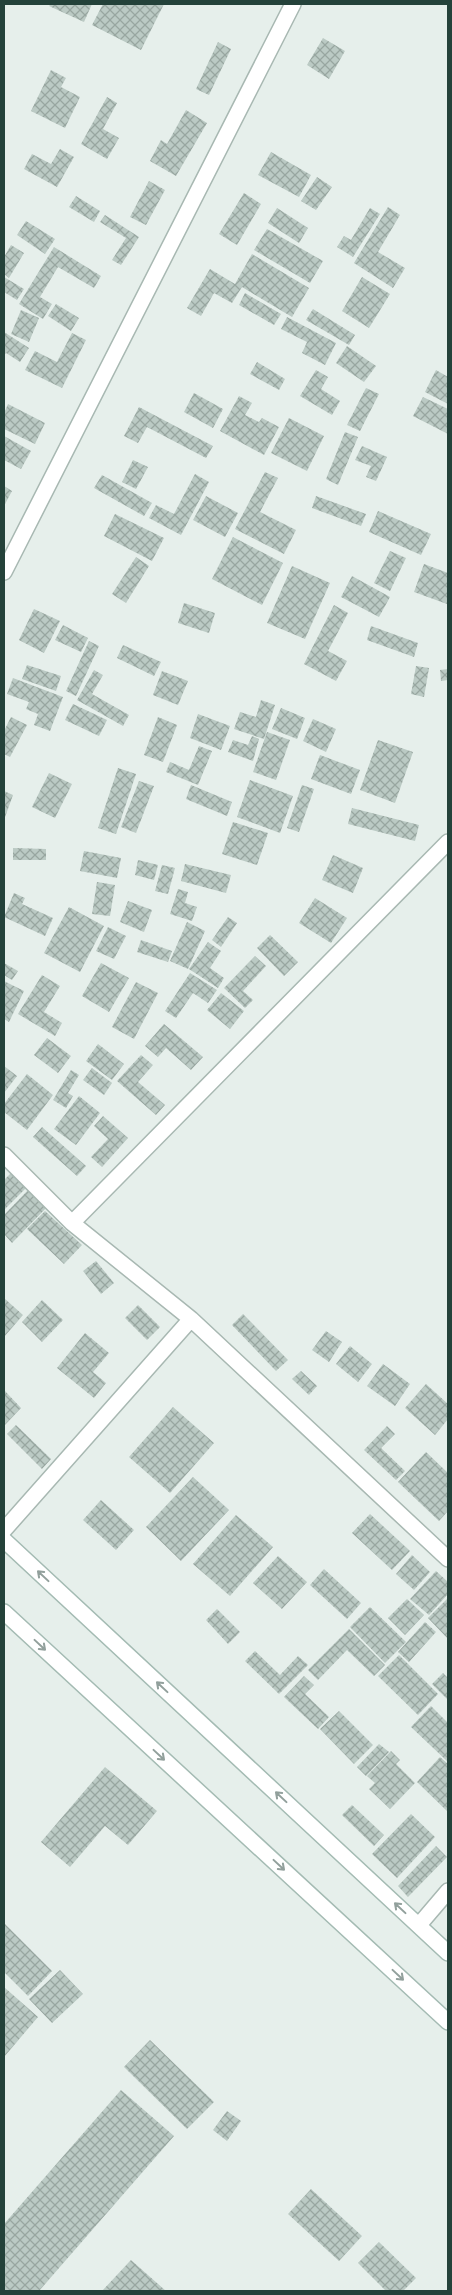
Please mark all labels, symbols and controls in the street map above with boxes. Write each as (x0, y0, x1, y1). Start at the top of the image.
one-way arrow (36, 1570, 49, 1582)
one-way arrow (33, 1639, 46, 1651)
one-way arrow (155, 1681, 168, 1692)
one-way arrow (153, 1749, 166, 1761)
one-way arrow (275, 1791, 287, 1803)
one-way arrow (272, 1859, 285, 1871)
one-way arrow (394, 1902, 406, 1914)
one-way arrow (391, 1969, 404, 1981)

